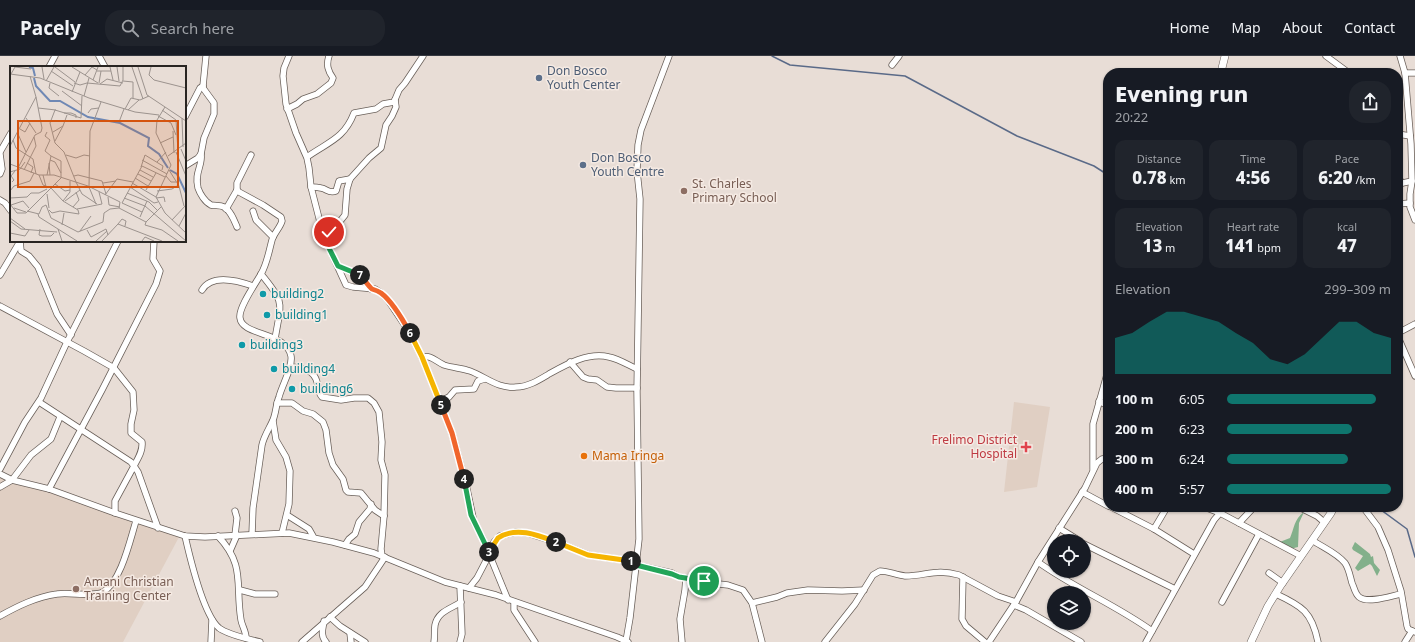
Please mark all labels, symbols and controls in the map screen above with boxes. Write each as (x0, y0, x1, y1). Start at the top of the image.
search box (105, 10, 385, 46)
text: Pacely (20, 15, 81, 41)
icon: search (119, 17, 141, 39)
text: Search here (151, 18, 234, 38)
text: Home (1170, 18, 1209, 37)
text: Map (1231, 18, 1261, 37)
text: About (1283, 18, 1322, 37)
text: Contact (1344, 18, 1395, 37)
place label: Don Bosco Youth Center (547, 62, 621, 93)
inset map (10, 66, 186, 242)
marker: Don Bosco Youth Center (534, 73, 544, 83)
text: Evening run (1115, 78, 1248, 108)
button: share (1349, 81, 1391, 123)
text: 20:22 (1115, 108, 1148, 126)
place label: Don Bosco Youth Centre (591, 149, 665, 180)
text: Distance (1137, 151, 1181, 166)
text: Time (1240, 151, 1266, 166)
text: Pace (1335, 151, 1359, 166)
marker: Don Bosco Youth Centre (578, 160, 588, 170)
text: 0.78 (1132, 166, 1167, 189)
text: 4:56 (1236, 166, 1270, 189)
text: 6:20 (1318, 166, 1353, 189)
text: km (1167, 172, 1186, 187)
text: /km (1353, 172, 1376, 187)
place label: St. Charles Primary School (692, 175, 777, 206)
marker: St. Charles Primary School (679, 186, 689, 196)
pin (312, 215, 346, 249)
text: Elevation (1136, 219, 1182, 234)
text: Heart rate (1227, 219, 1279, 234)
text: kcal (1337, 219, 1357, 234)
icon: check (318, 221, 340, 243)
text: 13 (1143, 234, 1162, 257)
text: 141 (1225, 234, 1254, 257)
text: 47 (1337, 234, 1357, 257)
text: m (1162, 240, 1175, 255)
text: bpm (1254, 240, 1281, 255)
pin: 7 (350, 265, 370, 285)
text: 7 (357, 267, 363, 282)
text: Elevation (1115, 280, 1171, 298)
text: 299–309 m (1324, 280, 1391, 298)
place label: building2 (271, 285, 324, 302)
marker: building2 (258, 289, 268, 299)
place label: building1 (275, 306, 328, 323)
marker: building1 (262, 310, 272, 320)
pin: 6 (400, 323, 420, 343)
text: 6 (407, 325, 413, 340)
place label: building3 (250, 336, 303, 353)
marker: building3 (237, 340, 247, 350)
place label: building4 (282, 360, 335, 377)
marker: building4 (269, 364, 279, 374)
place label: building6 (300, 380, 353, 397)
marker: building6 (287, 384, 297, 394)
text: 100 m (1115, 390, 1153, 408)
text: 6:05 (1179, 390, 1205, 408)
pin: 5 (431, 395, 451, 415)
text: 5 (438, 397, 444, 412)
text: 200 m (1115, 420, 1153, 438)
text: 6:23 (1179, 420, 1205, 438)
place label: Frelimo District Hospital (931, 431, 1018, 462)
marker: Frelimo District Hospital (1020, 441, 1032, 453)
place label: Mama Iringa (592, 447, 664, 464)
text: 300 m (1115, 450, 1153, 468)
text: 6:24 (1179, 450, 1205, 468)
marker: Mama Iringa (579, 451, 589, 461)
pin: 4 (454, 469, 474, 489)
text: 4 (461, 471, 467, 486)
text: 400 m (1115, 480, 1153, 498)
text: 5:57 (1179, 480, 1205, 498)
pin: 2 (546, 532, 566, 552)
text: 2 (553, 534, 559, 549)
map controls (1047, 534, 1091, 630)
button: locate (1047, 534, 1091, 578)
pin: 3 (479, 542, 499, 562)
text: 3 (486, 544, 492, 559)
pin: 1 (621, 551, 641, 571)
text: 1 (628, 553, 634, 568)
pin (687, 564, 721, 598)
icon: arrive (693, 570, 715, 592)
place label: Amani Christian Training Center (84, 573, 174, 604)
marker: Amani Christian Training Center (71, 584, 81, 594)
button: layers (1047, 586, 1091, 630)

